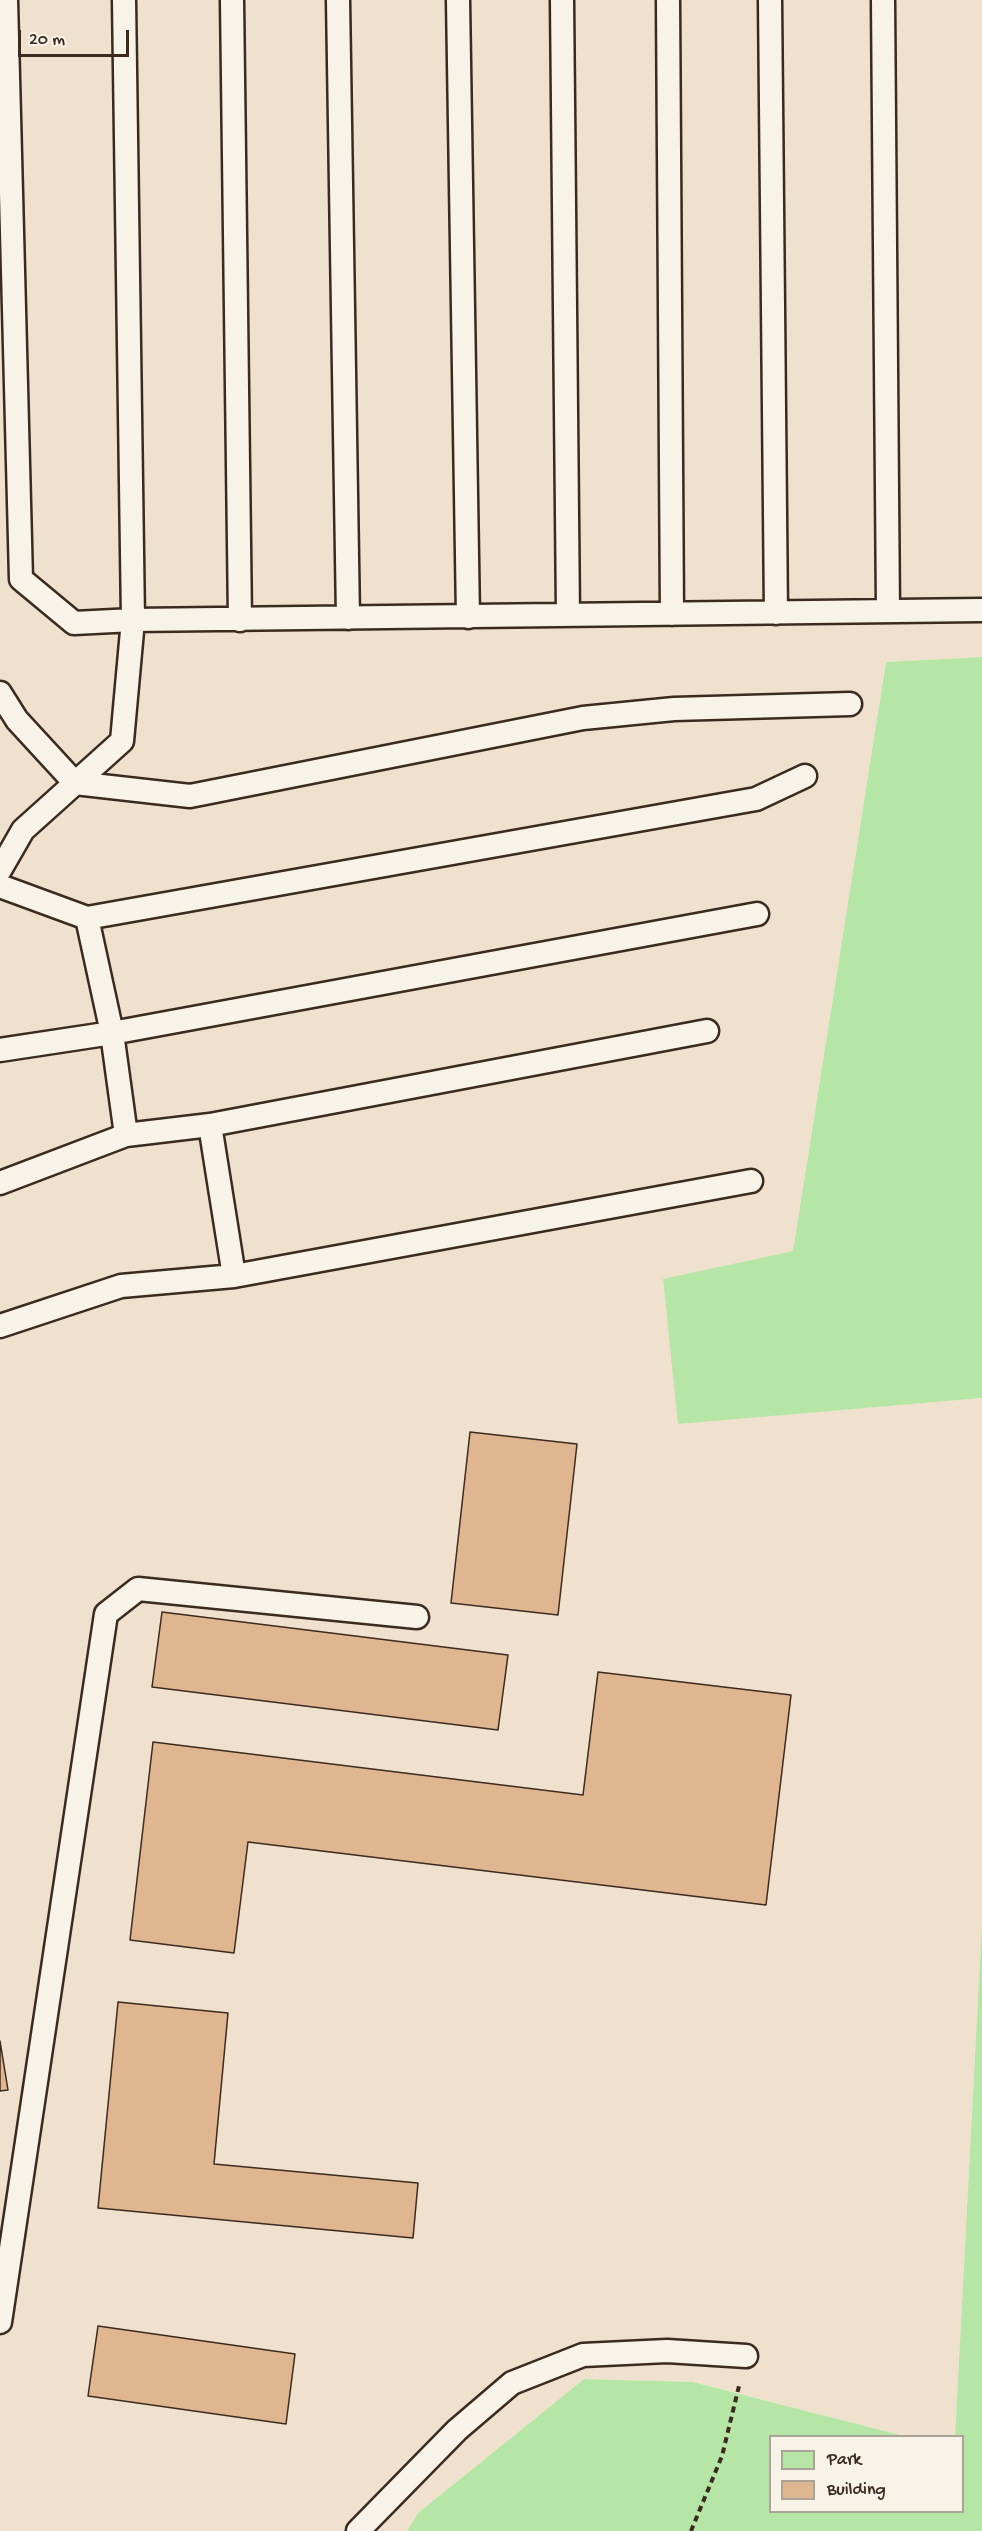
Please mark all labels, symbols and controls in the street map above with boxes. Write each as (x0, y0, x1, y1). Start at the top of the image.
scale bar (21, 18, 132, 56)
text: 20 m (29, 30, 65, 51)
legend (769, 2435, 964, 2513)
text: Park (827, 2450, 861, 2471)
text: Building (827, 2480, 886, 2501)

